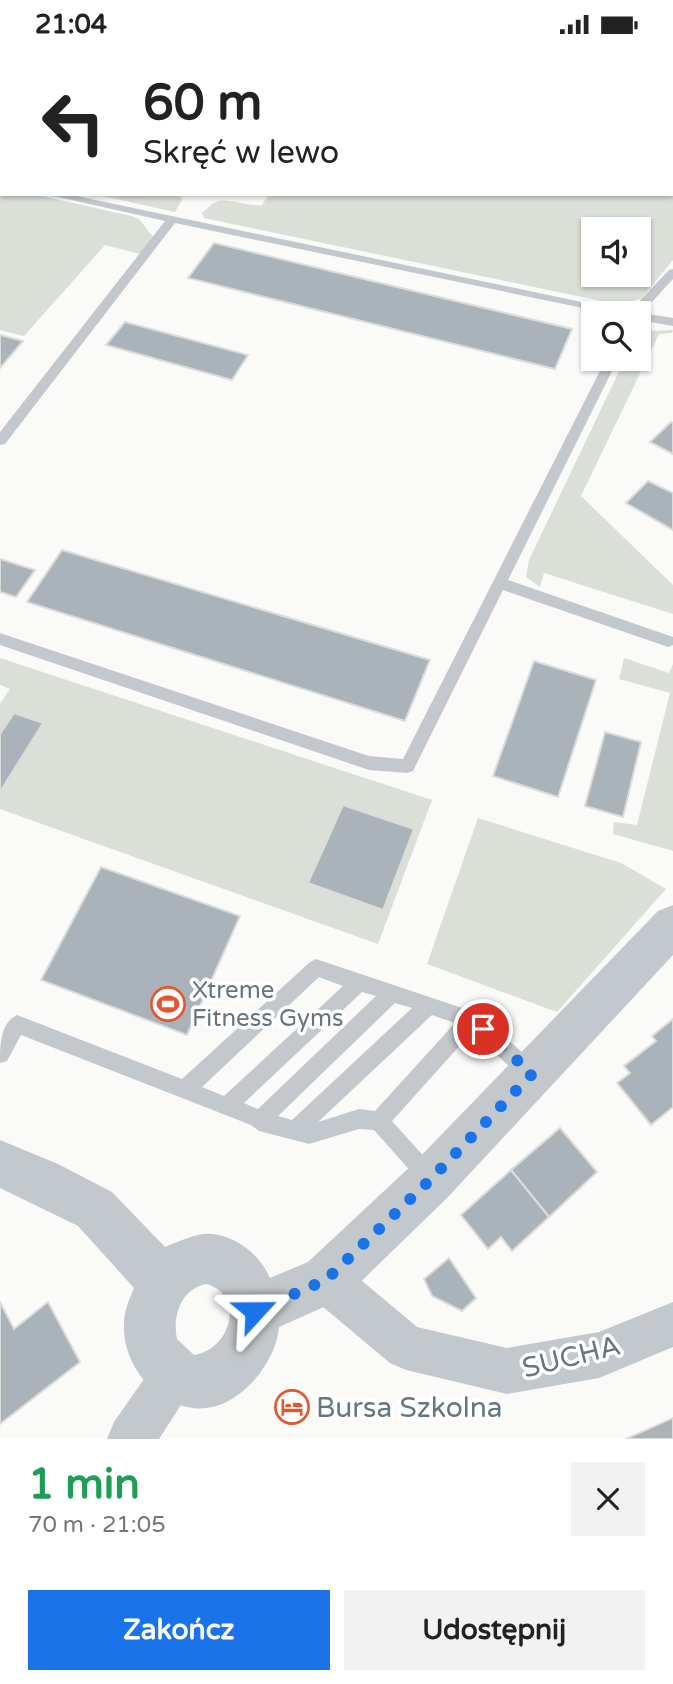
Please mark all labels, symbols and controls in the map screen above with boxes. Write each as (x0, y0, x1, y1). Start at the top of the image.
text: 21:04 (35, 9, 107, 40)
text: 60 m (143, 74, 262, 133)
icon: left (28, 77, 119, 168)
text: Skręć w lewo (143, 134, 339, 172)
map controls (581, 217, 651, 371)
button: sound (581, 217, 651, 287)
button: search (581, 301, 651, 371)
place label: Xtreme Fitness Gyms (192, 976, 344, 1033)
sports icon: Xtreme Fitness Gyms (149, 985, 187, 1023)
pin (453, 999, 513, 1059)
icon: arrive (464, 1010, 502, 1048)
position arrow (218, 1274, 292, 1348)
street label: SUCHA (519, 1328, 624, 1386)
hotel icon: Bursa Szkolna (273, 1388, 311, 1426)
place label: Bursa Szkolna (316, 1391, 502, 1425)
text: 1 min (28, 1459, 140, 1510)
button: close (571, 1462, 645, 1536)
text: 70 m · 21:05 (28, 1511, 166, 1539)
button: Zakończ (28, 1590, 330, 1670)
button: Udostępnij (344, 1590, 645, 1670)

